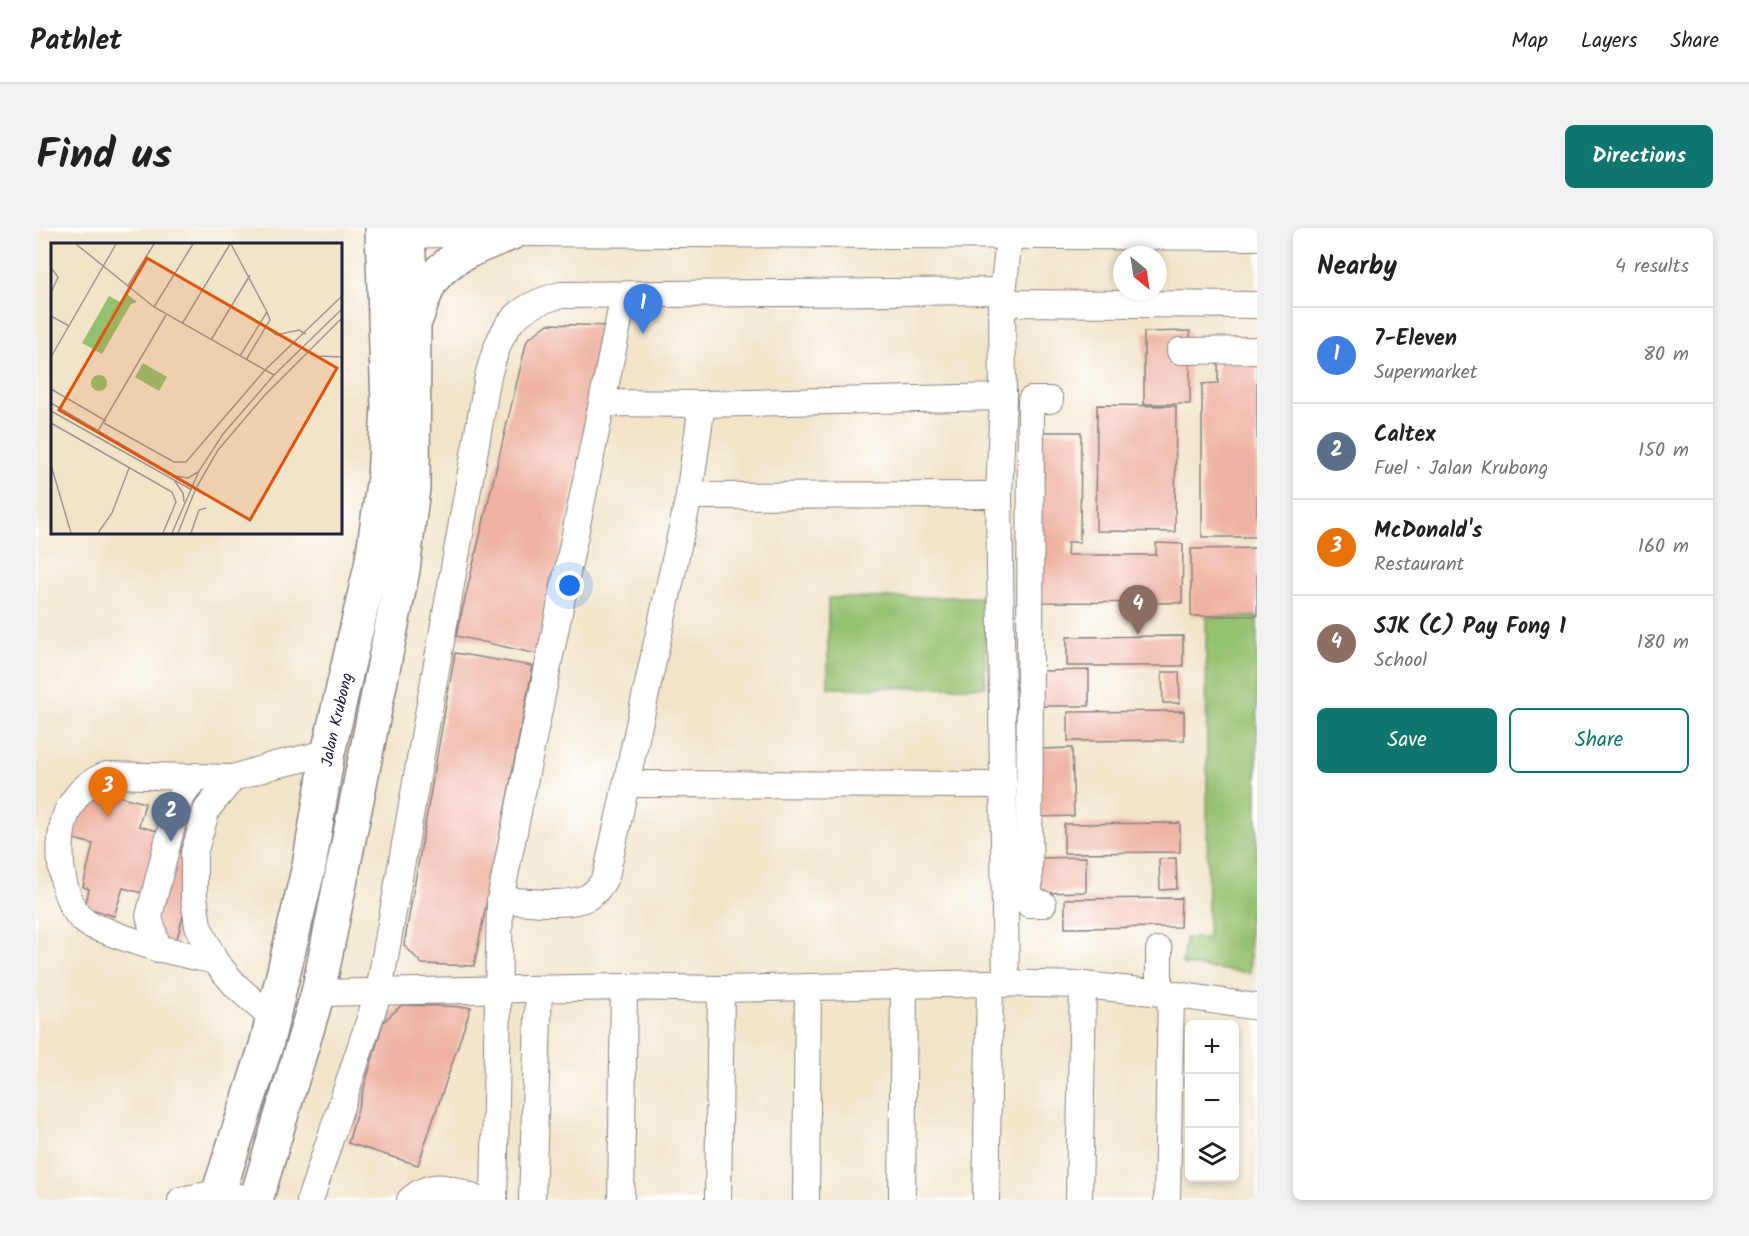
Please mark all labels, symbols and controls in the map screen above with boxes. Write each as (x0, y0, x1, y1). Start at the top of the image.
text: Pathlet (30, 19, 122, 64)
text: Map (1511, 25, 1548, 58)
text: Layers (1581, 25, 1637, 58)
text: Share (1670, 25, 1719, 58)
text: Find us (36, 123, 172, 190)
button: Directions (1565, 125, 1713, 188)
inset map (51, 243, 342, 534)
north arrow (1113, 246, 1167, 300)
text: Nearby (1317, 246, 1397, 288)
text: 4 results (1615, 251, 1689, 283)
pin: 1 (624, 285, 662, 334)
text: 7-Eleven (1374, 322, 1457, 357)
text: 1 (1333, 339, 1340, 371)
text: 80 m (1643, 339, 1689, 371)
text: Supermarket (1374, 357, 1477, 389)
text: Caltex (1374, 418, 1436, 453)
text: 2 (1331, 435, 1342, 467)
text: 150 m (1638, 435, 1689, 467)
text: Fuel · Jalan Krubong (1374, 453, 1548, 485)
text: McDonald's (1374, 514, 1482, 549)
text: 3 (1331, 531, 1342, 563)
text: 160 m (1638, 531, 1689, 563)
text: Restaurant (1374, 549, 1464, 581)
your location (555, 571, 584, 600)
pin: 4 (1118, 586, 1158, 635)
text: SJK (C) Pay Fong 1 (1374, 610, 1566, 645)
text: 4 (1331, 627, 1342, 659)
text: 180 m (1637, 627, 1689, 659)
text: School (1374, 645, 1427, 677)
street label: Jalan Krubong (315, 670, 360, 769)
button: Save (1317, 708, 1497, 773)
button: Share (1509, 708, 1689, 773)
pin: 3 (88, 768, 128, 817)
pin: 2 (152, 792, 190, 842)
map controls (1185, 1020, 1239, 1182)
button: + (1185, 1020, 1239, 1074)
button: − (1185, 1074, 1239, 1128)
button: layers (1185, 1128, 1239, 1182)

